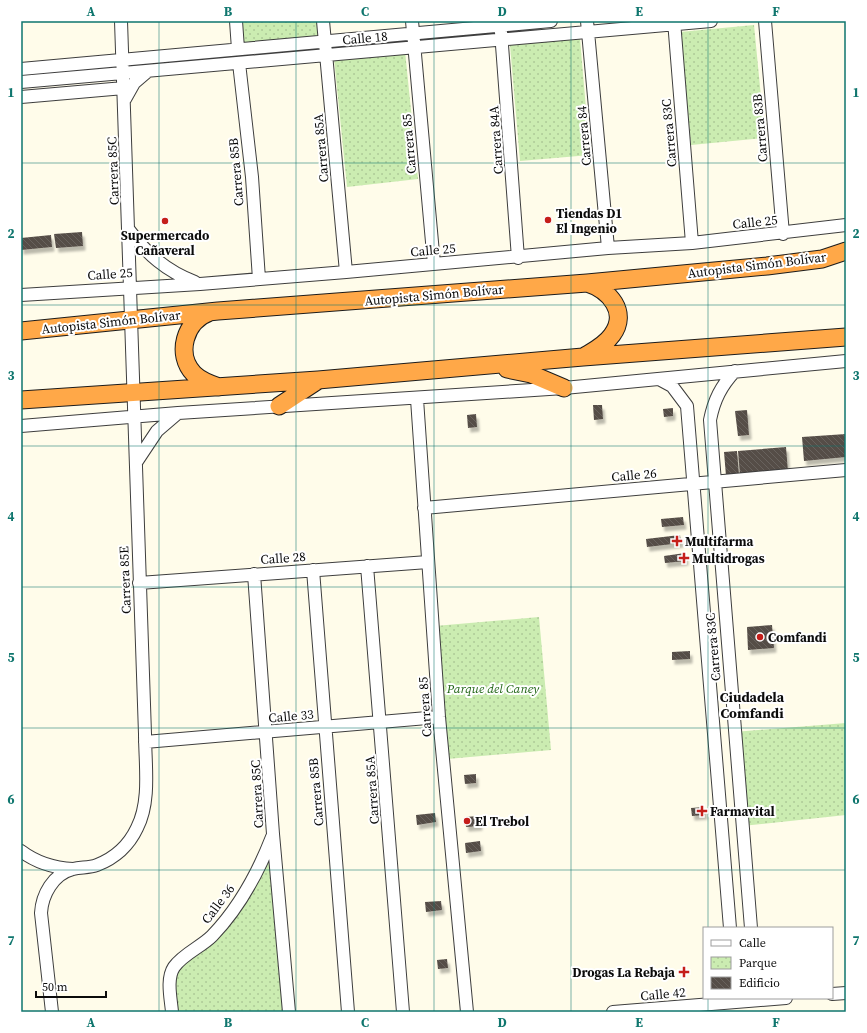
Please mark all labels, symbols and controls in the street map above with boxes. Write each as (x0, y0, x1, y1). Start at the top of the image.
text: A (87, 3, 96, 20)
text: B (224, 3, 233, 20)
text: C (361, 3, 369, 20)
text: D (497, 3, 507, 20)
text: E (635, 3, 643, 20)
text: F (772, 3, 780, 20)
street label: Calle 18 (342, 28, 388, 48)
text: 1 (7, 84, 15, 101)
text: 1 (852, 84, 860, 101)
street label: Carrera 83B (749, 93, 771, 163)
street label: Carrera 83C (658, 98, 680, 168)
street label: Carrera 84A (485, 105, 507, 175)
street label: Carrera 84 (573, 105, 595, 167)
street label: Carrera 85A (309, 113, 332, 183)
street label: Carrera 85 (398, 113, 420, 175)
street label: Carrera 85C (103, 136, 123, 206)
street label: Carrera 85B (225, 137, 247, 207)
place label: Tiendas D1 El Ingenio (556, 205, 622, 237)
street label: Calle 25 (732, 211, 778, 233)
marker: Tiendas D1 El Ingenio (543, 215, 553, 225)
marker: Supermercado Cañaveral (160, 216, 170, 226)
text: 2 (7, 225, 15, 242)
text: 2 (852, 225, 860, 242)
place label: Supermercado Cañaveral (121, 227, 209, 259)
street label: Calle 25 (410, 240, 456, 260)
street label: Autopista Simón Bolívar (687, 248, 828, 282)
street label: Calle 25 (87, 264, 133, 284)
street label: Autopista Simón Bolívar (364, 280, 505, 310)
street label: Autopista Simón Bolívar (41, 306, 182, 338)
text: 3 (7, 367, 15, 384)
text: 3 (852, 367, 860, 384)
street label: Calle 26 (611, 465, 657, 485)
text: 4 (7, 508, 15, 525)
text: 4 (852, 508, 860, 525)
place label: Multifarma (685, 533, 753, 550)
marker: Multifarma (672, 536, 682, 546)
street label: Carrera 85E (115, 546, 135, 614)
street label: Calle 28 (260, 548, 306, 568)
place label: Multidrogas (692, 550, 765, 567)
marker: Multidrogas (679, 553, 689, 563)
street label: Carrera 83C (702, 612, 724, 682)
place label: Comfandi (768, 629, 827, 646)
marker: Comfandi (755, 632, 765, 642)
text: 5 (7, 649, 15, 666)
text: 5 (852, 649, 860, 666)
street label: Carrera 85 (414, 676, 436, 738)
park label: Parque del Caney (446, 680, 540, 697)
district label: Ciudadela Comfandi (720, 687, 785, 723)
street label: Calle 33 (268, 706, 314, 726)
street label: Carrera 85A (361, 755, 383, 825)
street label: Carrera 85B (305, 757, 327, 827)
street label: Carrera 85C (247, 759, 267, 829)
text: 6 (7, 791, 15, 808)
text: 6 (852, 791, 860, 808)
place label: Farmavital (710, 803, 775, 820)
marker: Farmavital (697, 806, 707, 816)
place label: El Trebol (475, 813, 529, 830)
marker: El Trebol (462, 816, 472, 826)
street label: Calle 36 (198, 881, 238, 927)
legend (703, 927, 833, 999)
text: 7 (7, 932, 15, 949)
text: 7 (852, 932, 860, 949)
text: Calle (739, 935, 766, 951)
text: Parque (739, 955, 777, 971)
place label: Drogas La Rebaja (572, 964, 675, 981)
marker: Drogas La Rebaja (678, 966, 690, 978)
scale bar (36, 973, 106, 999)
text: Edificio (739, 975, 780, 991)
text: 50 m (42, 979, 68, 995)
street label: Calle 42 (640, 984, 686, 1004)
text: A (87, 1014, 96, 1031)
text: B (224, 1014, 233, 1031)
text: C (361, 1014, 369, 1031)
text: D (497, 1014, 507, 1031)
text: E (635, 1014, 643, 1031)
text: F (772, 1014, 780, 1031)

